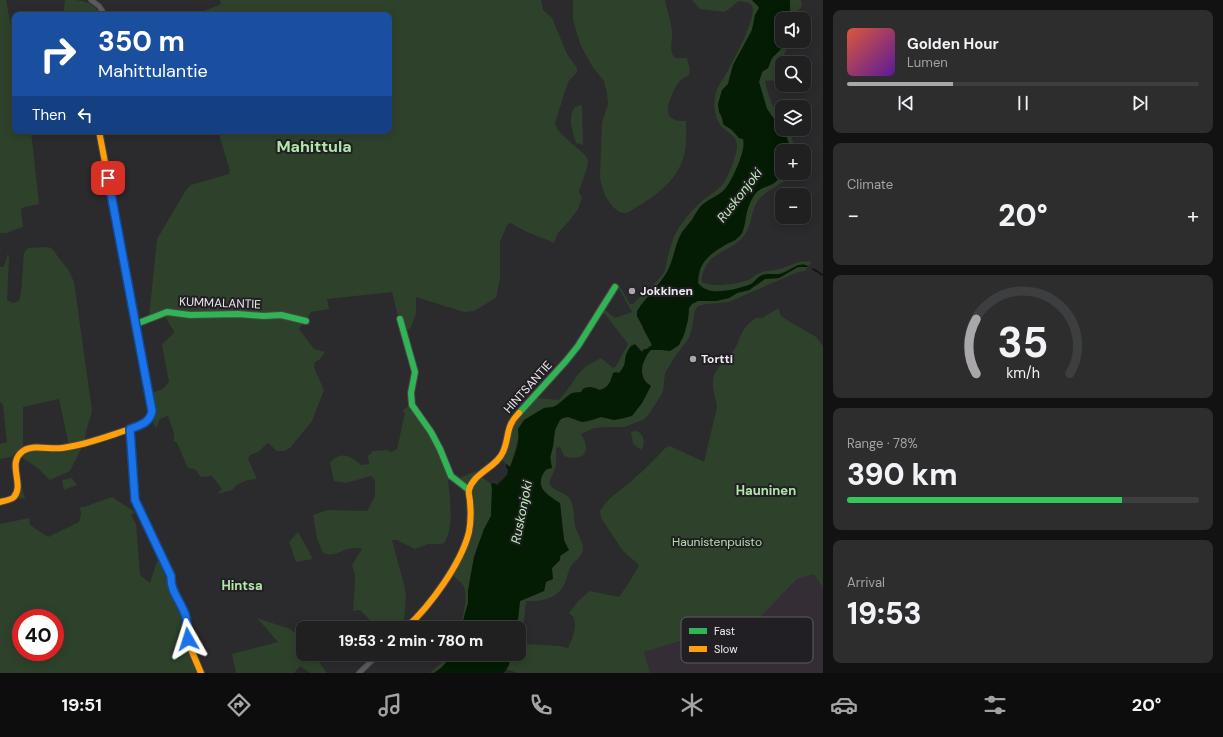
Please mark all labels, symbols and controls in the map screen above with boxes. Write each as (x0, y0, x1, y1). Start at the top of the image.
map controls (775, 12, 811, 224)
button: sound (775, 12, 811, 48)
text: 350 m (98, 23, 185, 60)
icon: right (32, 28, 84, 80)
text: Golden Hour (907, 34, 999, 54)
text: Lumen (907, 54, 948, 71)
button: search (775, 56, 811, 92)
text: Mahittulantie (98, 59, 208, 83)
icon: previous (895, 92, 917, 114)
icon: pause (1012, 92, 1034, 114)
icon: next (1129, 92, 1151, 114)
button: layers (775, 100, 811, 136)
icon: left (74, 104, 96, 126)
text: Then (32, 105, 66, 125)
district label: Mahittula (276, 136, 352, 157)
button: + (775, 144, 811, 180)
pin (91, 161, 125, 195)
water label: Ruskonjoki (713, 164, 766, 226)
icon: arrive (97, 167, 119, 189)
text: Climate (847, 176, 893, 193)
button: − (775, 188, 811, 224)
text: 20° (998, 196, 1048, 235)
text: − (847, 201, 859, 230)
text: + (1187, 201, 1199, 230)
place label: Jokkinen (640, 283, 693, 299)
marker: Jokkinen (627, 286, 637, 296)
street label: KUMMALANTIE (179, 294, 261, 312)
text: 35 (998, 316, 1048, 370)
place label: Tortti (701, 351, 733, 367)
marker: Tortti (688, 354, 698, 364)
street label: HINTSANTIE (500, 357, 556, 417)
text: km/h (1006, 364, 1040, 382)
text: Range · 78% (847, 435, 918, 452)
text: 390 km (847, 455, 958, 494)
water label: Ruskonjoki (507, 478, 536, 545)
district label: Hauninen (736, 482, 796, 499)
park label: Haunistenpuisto (672, 534, 762, 550)
text: Arrival (847, 574, 885, 591)
district label: Hintsa (221, 577, 263, 594)
text: 19:53 (847, 594, 922, 633)
speed limit sign: 40 (12, 609, 64, 661)
legend (681, 617, 813, 663)
position arrow (167, 618, 209, 660)
text: Fast (714, 624, 735, 638)
text: 19:53 · 2 min · 780 m (339, 631, 483, 651)
text: Slow (714, 642, 738, 656)
icon: directions (225, 691, 253, 719)
icon: music (376, 691, 404, 719)
icon: phone (527, 691, 555, 719)
icon: climate (678, 691, 706, 719)
icon: car (830, 691, 858, 719)
icon: filters (981, 691, 1009, 719)
text: 19:51 (62, 693, 102, 717)
text: 20° (1132, 693, 1161, 717)

